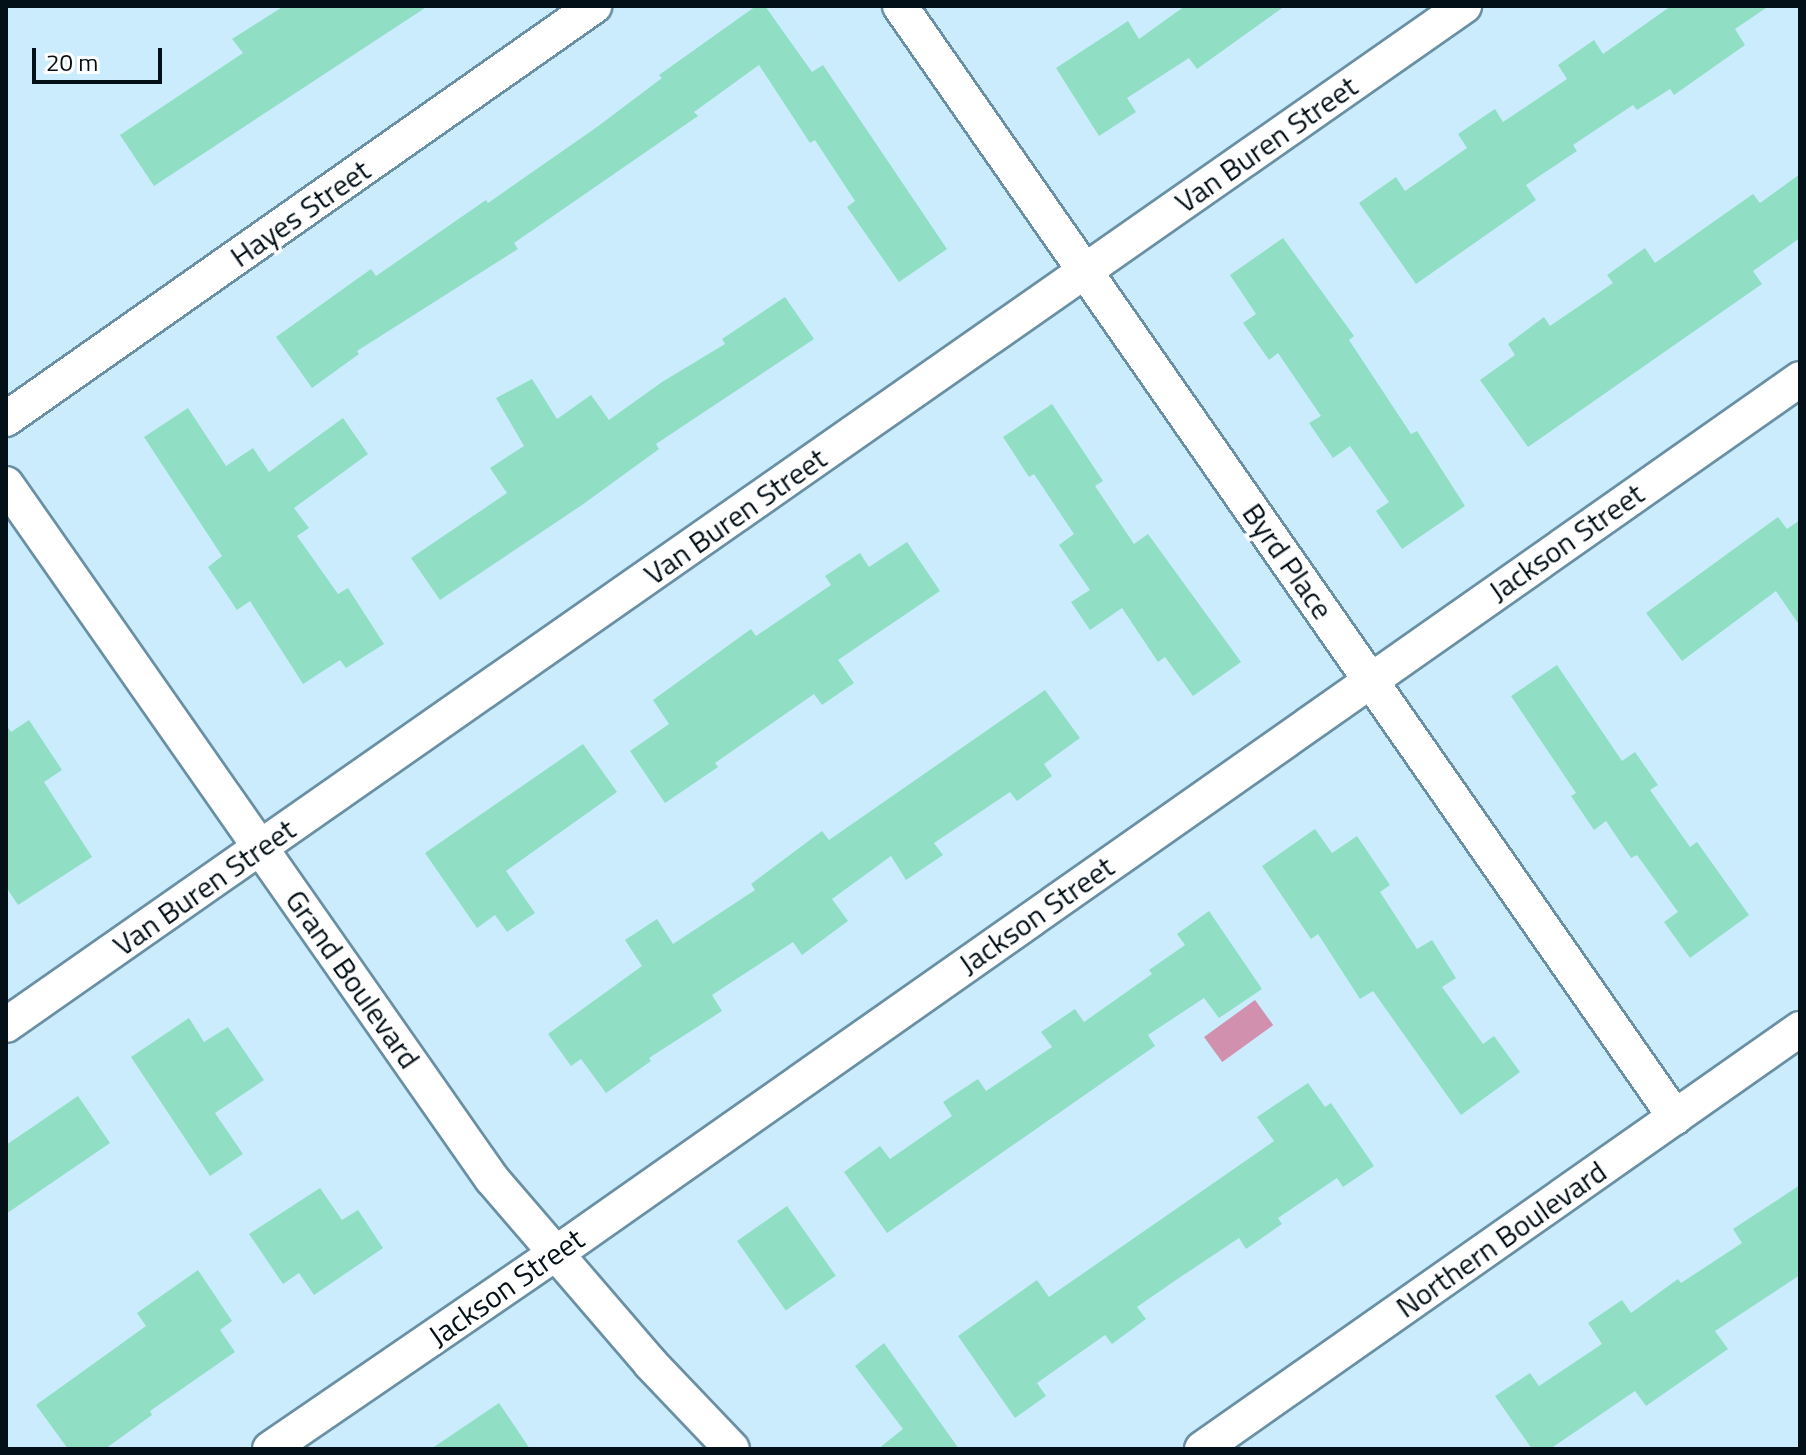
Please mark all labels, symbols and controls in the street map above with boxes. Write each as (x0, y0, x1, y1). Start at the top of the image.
scale bar (36, 32, 166, 82)
text: 20 m (46, 44, 98, 80)
street label: Van Buren Street (1168, 68, 1364, 220)
street label: Hayes Street (223, 152, 377, 274)
street label: Van Buren Street (637, 440, 833, 592)
street label: Jackson Street (1482, 475, 1650, 609)
street label: Byrd Place (1235, 496, 1341, 626)
street label: Van Buren Street (106, 811, 302, 963)
street label: Jackson Street (952, 848, 1120, 982)
street label: Grand Boulevard (278, 883, 428, 1075)
street label: Northern Boulevard (1389, 1153, 1613, 1325)
street label: Jackson Street (422, 1220, 590, 1354)

